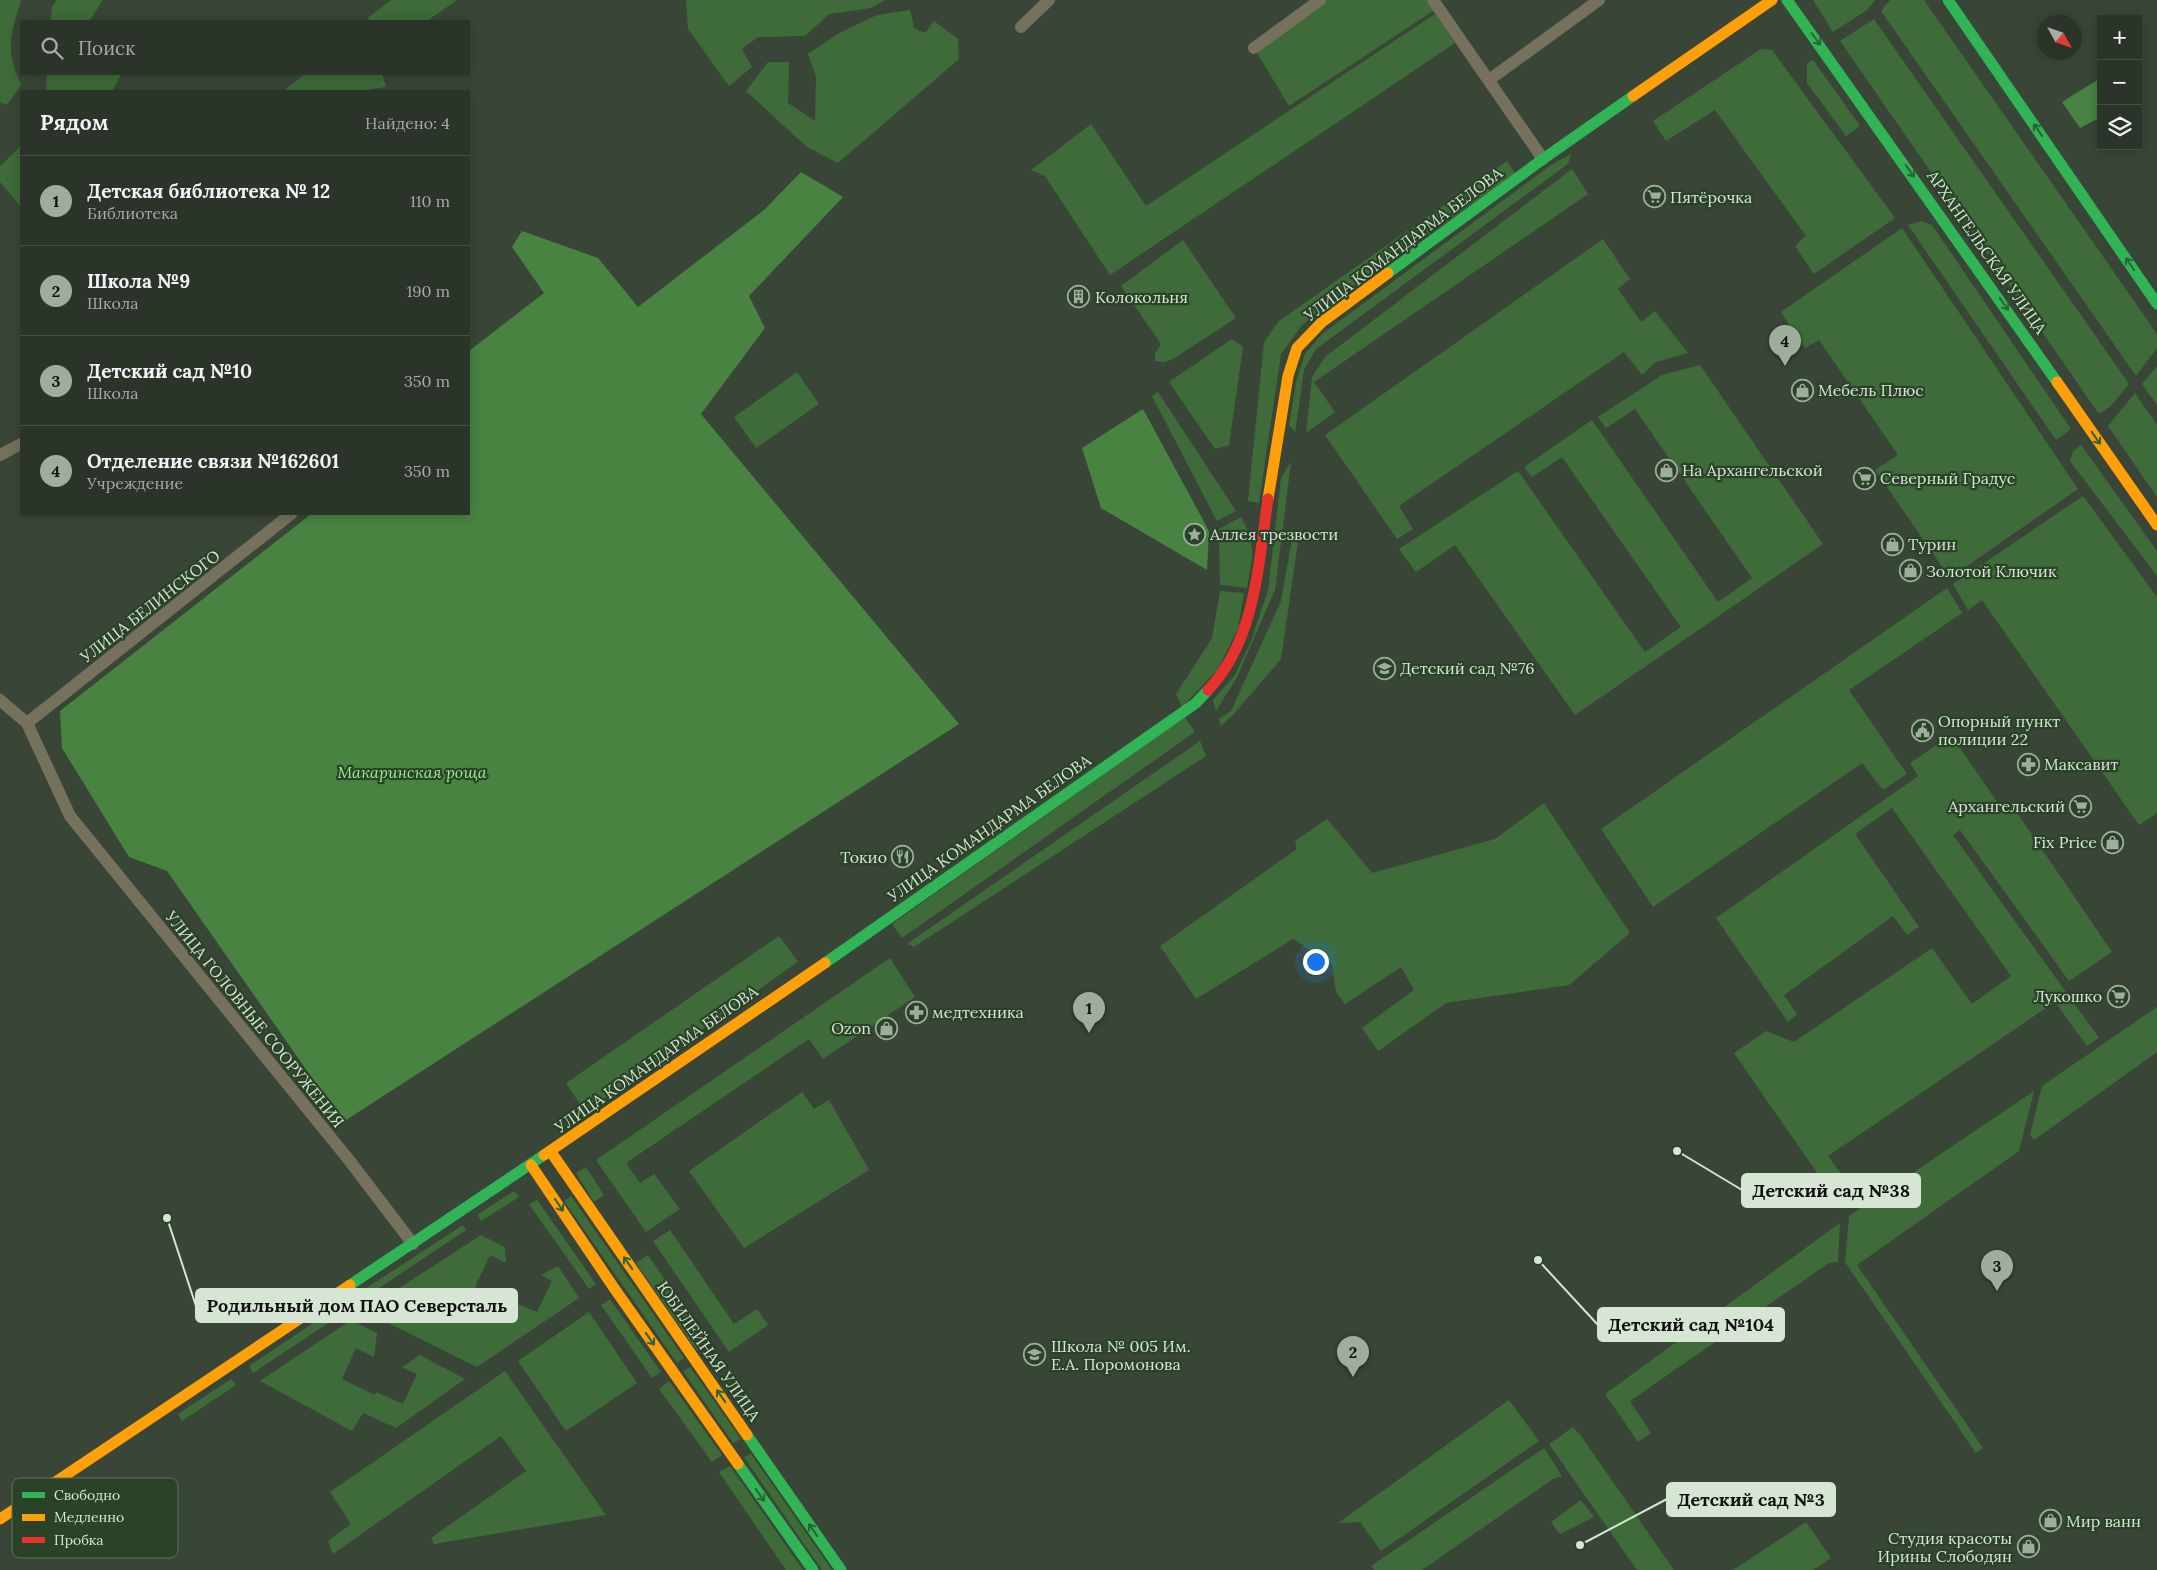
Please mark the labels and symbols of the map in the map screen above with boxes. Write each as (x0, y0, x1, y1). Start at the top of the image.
north arrow (2037, 15, 2082, 60)
one-way arrow (1811, 32, 1822, 45)
one-way arrow (2033, 123, 2043, 137)
street label: УЛИЦА КОМАНДАРМА БЕЛОВА (1299, 162, 1507, 326)
one-way arrow (1905, 164, 1915, 178)
street label: АРХАНГЕЛЬСКАЯ УЛИЦА (1922, 166, 2052, 338)
supermarket icon: Пятёрочка (1642, 185, 1666, 209)
place label: Пятёрочка (1670, 187, 1752, 207)
one-way arrow (2125, 257, 2135, 271)
building icon: Колокольня (1067, 285, 1091, 309)
place label: Колокольня (1095, 287, 1188, 307)
one-way arrow (1998, 297, 2009, 311)
pin: 4 (1769, 325, 1801, 366)
shop icon: Мебель Плюс (1790, 378, 1814, 402)
place label: Мебель Плюс (1818, 380, 1924, 400)
one-way arrow (2091, 431, 2101, 445)
shop icon: На Архангельской (1654, 458, 1678, 482)
place label: На Архангельской (1682, 460, 1823, 480)
supermarket icon: Северный Градус (1852, 466, 1876, 490)
place label: Северный Градус (1880, 468, 2015, 488)
place icon: Аллея трезвости (1182, 522, 1206, 546)
place label: Аллея трезвости (1209, 524, 1338, 544)
shop icon: Турин (1880, 532, 1904, 556)
place label: Турин (1908, 534, 1956, 554)
street label: УЛИЦА БЕЛИНСКОГО (75, 545, 224, 667)
shop icon: Золотой Ключик (1898, 559, 1922, 583)
place label: Золотой Ключик (1926, 561, 2057, 581)
school or university icon: Детский сад №76 (1372, 656, 1396, 680)
place label: Детский сад №76 (1400, 658, 1535, 678)
place label: Опорный пункт полиции 22 (1938, 711, 2060, 749)
public building icon: Опорный пункт полиции 22 (1910, 718, 1934, 742)
street label: УЛИЦА КОМАНДАРМА БЕЛОВА (883, 749, 1095, 907)
pharmacy icon: Максавит (2016, 752, 2040, 776)
place label: Максавит (2044, 754, 2119, 774)
park label: Макаринская роща (337, 762, 487, 782)
supermarket icon: Архангельский (2069, 794, 2093, 818)
place label: Архангельский (1947, 796, 2065, 816)
shop icon: Fix Price (2101, 830, 2125, 854)
place label: Fix Price (2033, 832, 2097, 852)
restaurant icon: Токио (891, 845, 915, 869)
place label: Токио (840, 847, 887, 867)
street label: УЛИЦА ГОЛОВНЫЕ СООРУЖЕНИЯ (161, 906, 349, 1131)
your location (1303, 949, 1329, 975)
street label: УЛИЦА КОМАНДАРМА БЕЛОВА (550, 980, 762, 1138)
supermarket icon: Лукошко (2106, 984, 2130, 1008)
place label: Лукошко (2034, 986, 2102, 1006)
pin: 1 (1073, 992, 1105, 1033)
pharmacy icon: медтехника (904, 1000, 928, 1024)
place label: медтехника (932, 1002, 1024, 1022)
shop icon: Ozon (875, 1016, 899, 1040)
place label: Ozon (831, 1018, 871, 1038)
callout: Детский сад №38 (1742, 1174, 1920, 1207)
text: Детский сад №38 (1752, 1179, 1910, 1202)
one-way arrow (553, 1198, 564, 1212)
pin: 3 (1981, 1250, 2013, 1291)
one-way arrow (623, 1256, 633, 1270)
street label: ЮБИЛЕЙНАЯ УЛИЦА (653, 1277, 766, 1426)
callout: Родильный дом ПАО Северсталь (196, 1289, 517, 1322)
text: Родильный дом ПАО Северсталь (206, 1294, 508, 1317)
callout: Детский сад №104 (1598, 1308, 1784, 1341)
text: Детский сад №104 (1608, 1313, 1774, 1336)
one-way arrow (645, 1332, 655, 1346)
place label: Школа № 005 Им. Е.А. Поромонова (1051, 1336, 1191, 1374)
pin: 2 (1337, 1336, 1369, 1377)
school or university icon: Школа № 005 Им. Е.А. Поромонова (1023, 1343, 1047, 1367)
one-way arrow (716, 1389, 726, 1403)
legend (12, 1478, 178, 1558)
callout: Детский сад №3 (1667, 1483, 1835, 1516)
text: Свободно (54, 1486, 120, 1504)
one-way arrow (755, 1488, 765, 1502)
text: Детский сад №3 (1677, 1488, 1825, 1511)
text: Медленно (54, 1508, 124, 1526)
shop icon: Мир ванн (2038, 1509, 2062, 1533)
place label: Мир ванн (2066, 1511, 2141, 1531)
one-way arrow (808, 1523, 818, 1537)
place label: Студия красоты Ирины Слободян (1878, 1528, 2012, 1566)
text: Пробка (54, 1531, 104, 1549)
shop icon: Студия красоты Ирины Слободян (2016, 1535, 2040, 1559)

